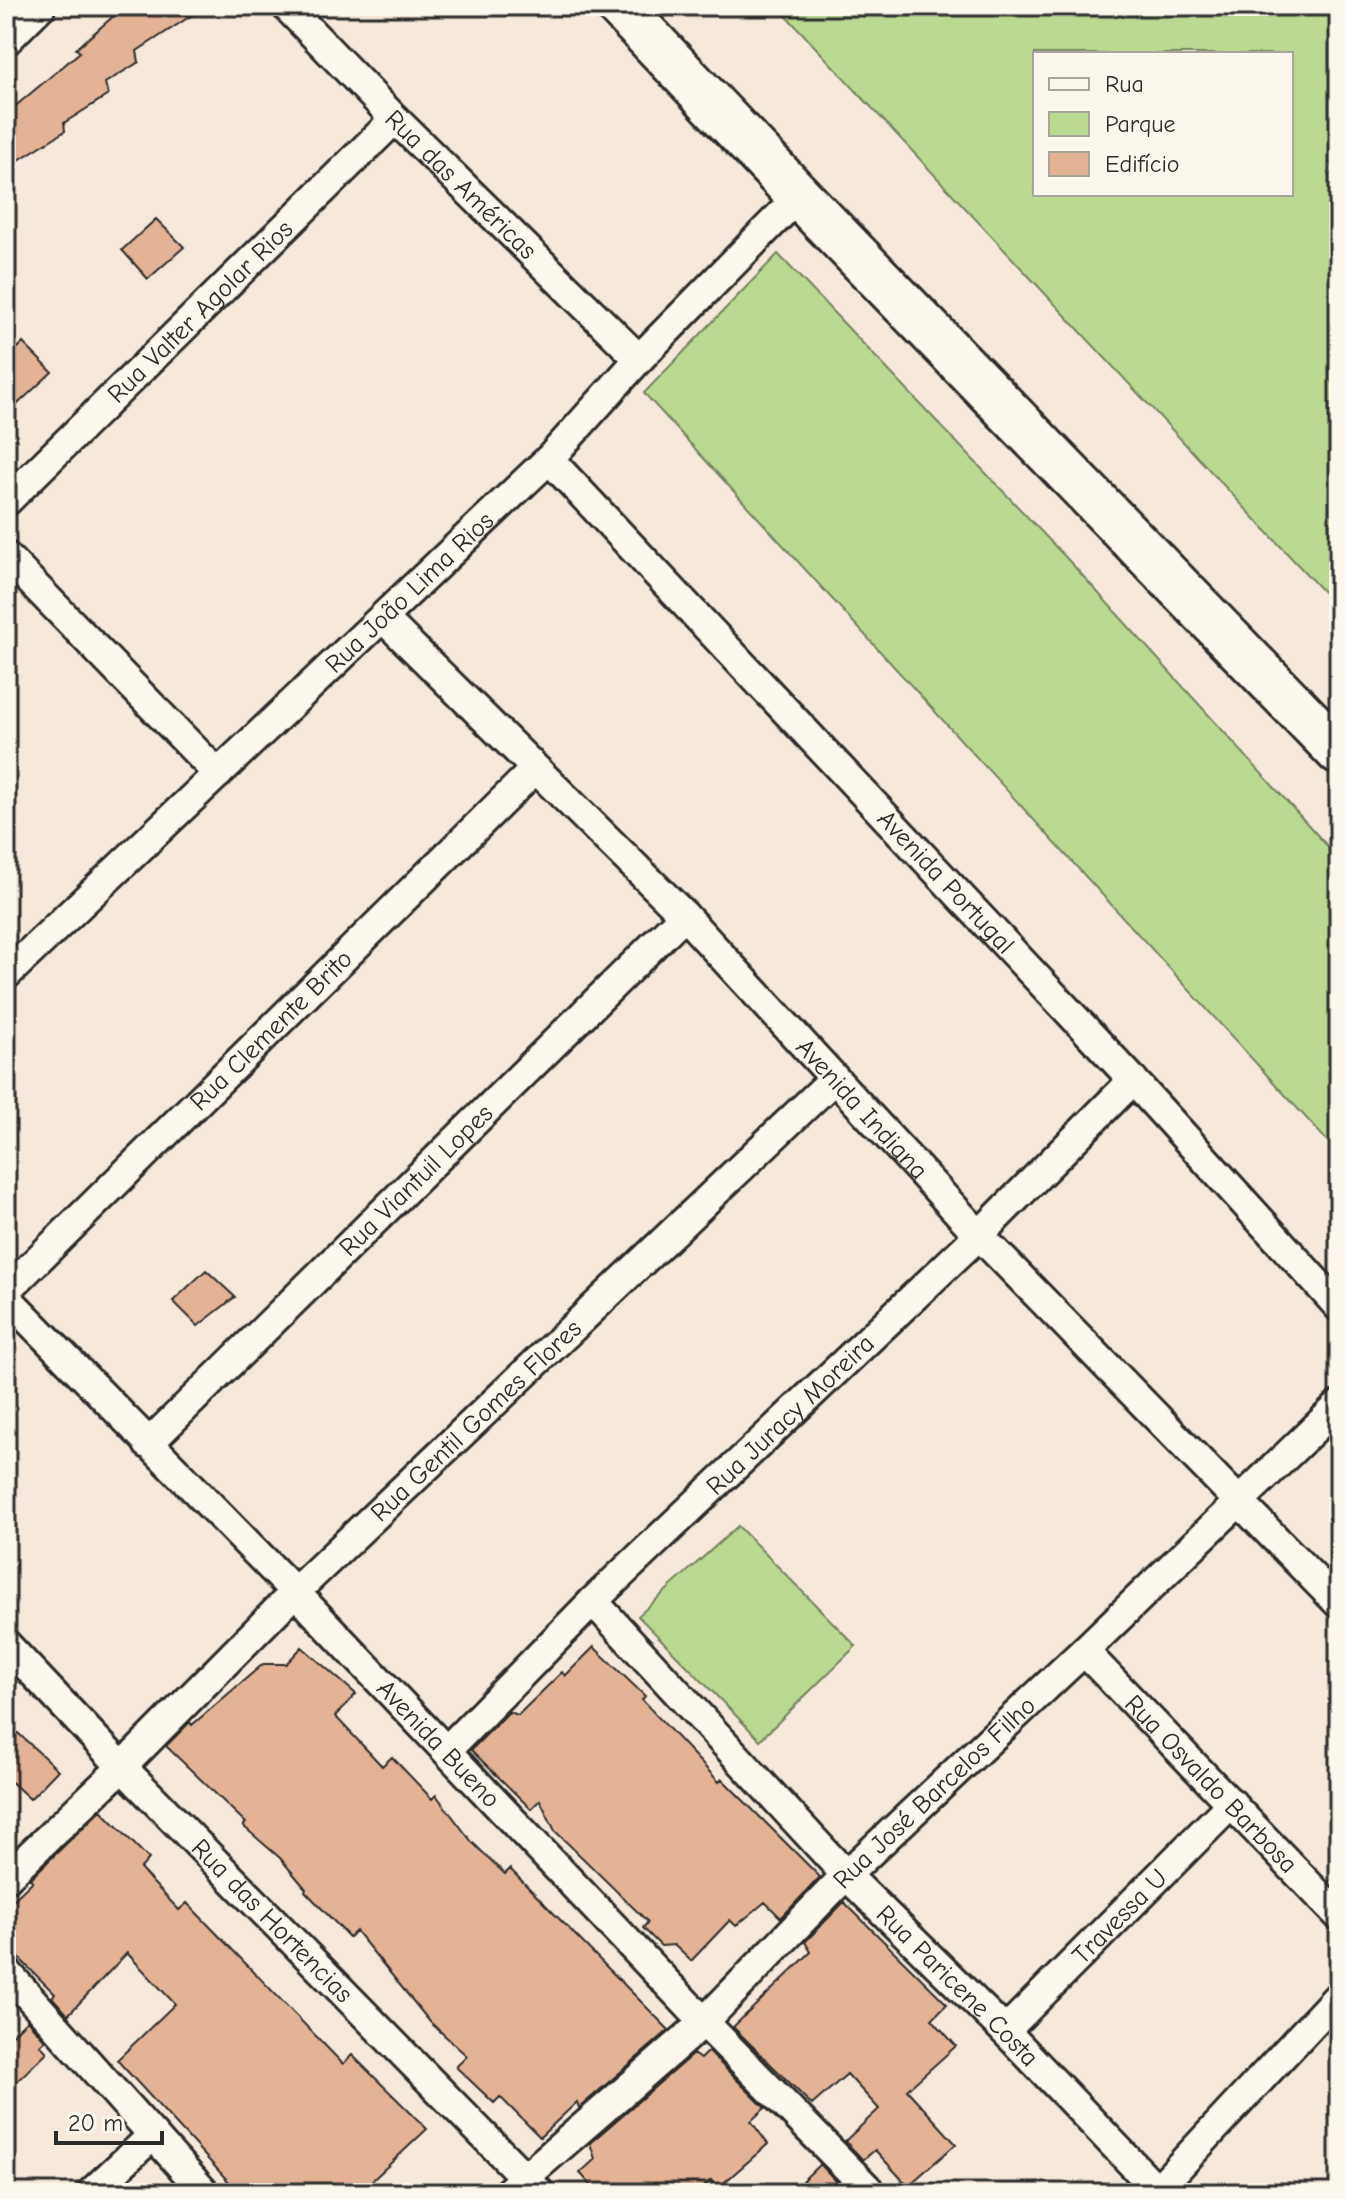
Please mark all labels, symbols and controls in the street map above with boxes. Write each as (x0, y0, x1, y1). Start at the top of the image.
legend (1033, 52, 1293, 196)
text: Rua (1105, 70, 1144, 98)
street label: Rua das Américas (379, 104, 543, 266)
text: Parque (1105, 110, 1176, 138)
text: Edifício (1105, 150, 1180, 178)
street label: Rua Valter Agolar Rios (102, 214, 299, 410)
street label: Rua João Lima Rios (319, 506, 500, 680)
street label: Avenida Portugal (871, 804, 1020, 960)
street label: Rua Clemente Brito (184, 944, 359, 1117)
street label: Avenida Indiana (790, 1033, 934, 1186)
street label: Rua Viantuil Lopes (333, 1098, 499, 1263)
street label: Rua Gentil Gomes Flores (365, 1314, 588, 1528)
street label: Rua Juracy Moreira (701, 1328, 881, 1501)
street label: Avenida Bueno (371, 1674, 506, 1814)
street label: Rua Osvaldo Barbosa (1118, 1689, 1303, 1880)
street label: Rua José Barcelos Filho (827, 1691, 1042, 1895)
street label: Rua das Hortencias (185, 1833, 359, 2009)
street label: Travessa U (1066, 1863, 1174, 1971)
street label: Rua Paricene Costa (870, 1899, 1044, 2073)
scale bar (56, 2095, 162, 2145)
text: 20 m (68, 2109, 123, 2137)

